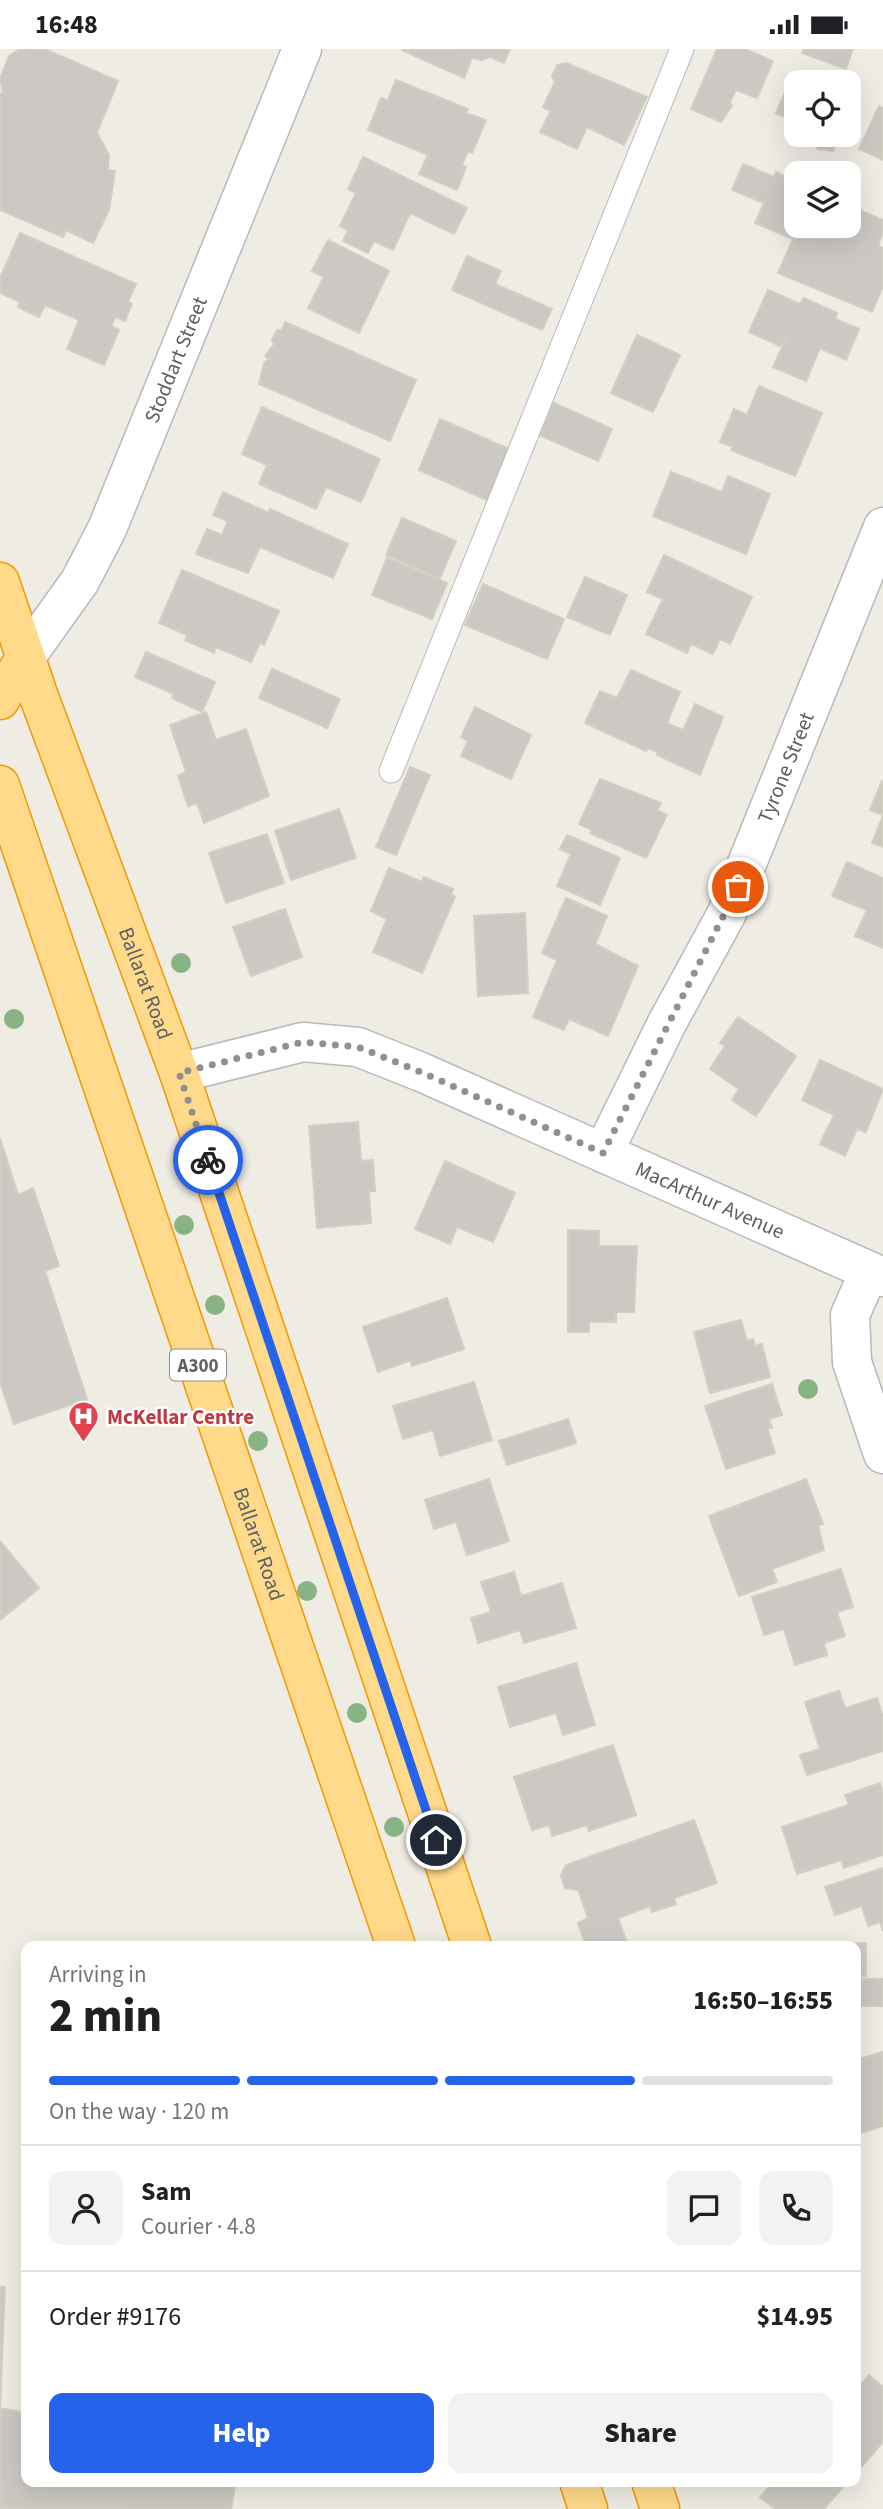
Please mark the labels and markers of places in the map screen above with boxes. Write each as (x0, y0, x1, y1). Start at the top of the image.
pin (708, 857, 768, 917)
hospital icon: McKellar Centre (67, 1400, 101, 1444)
place label: McKellar Centre (107, 1402, 254, 1432)
pin (406, 1810, 466, 1870)

